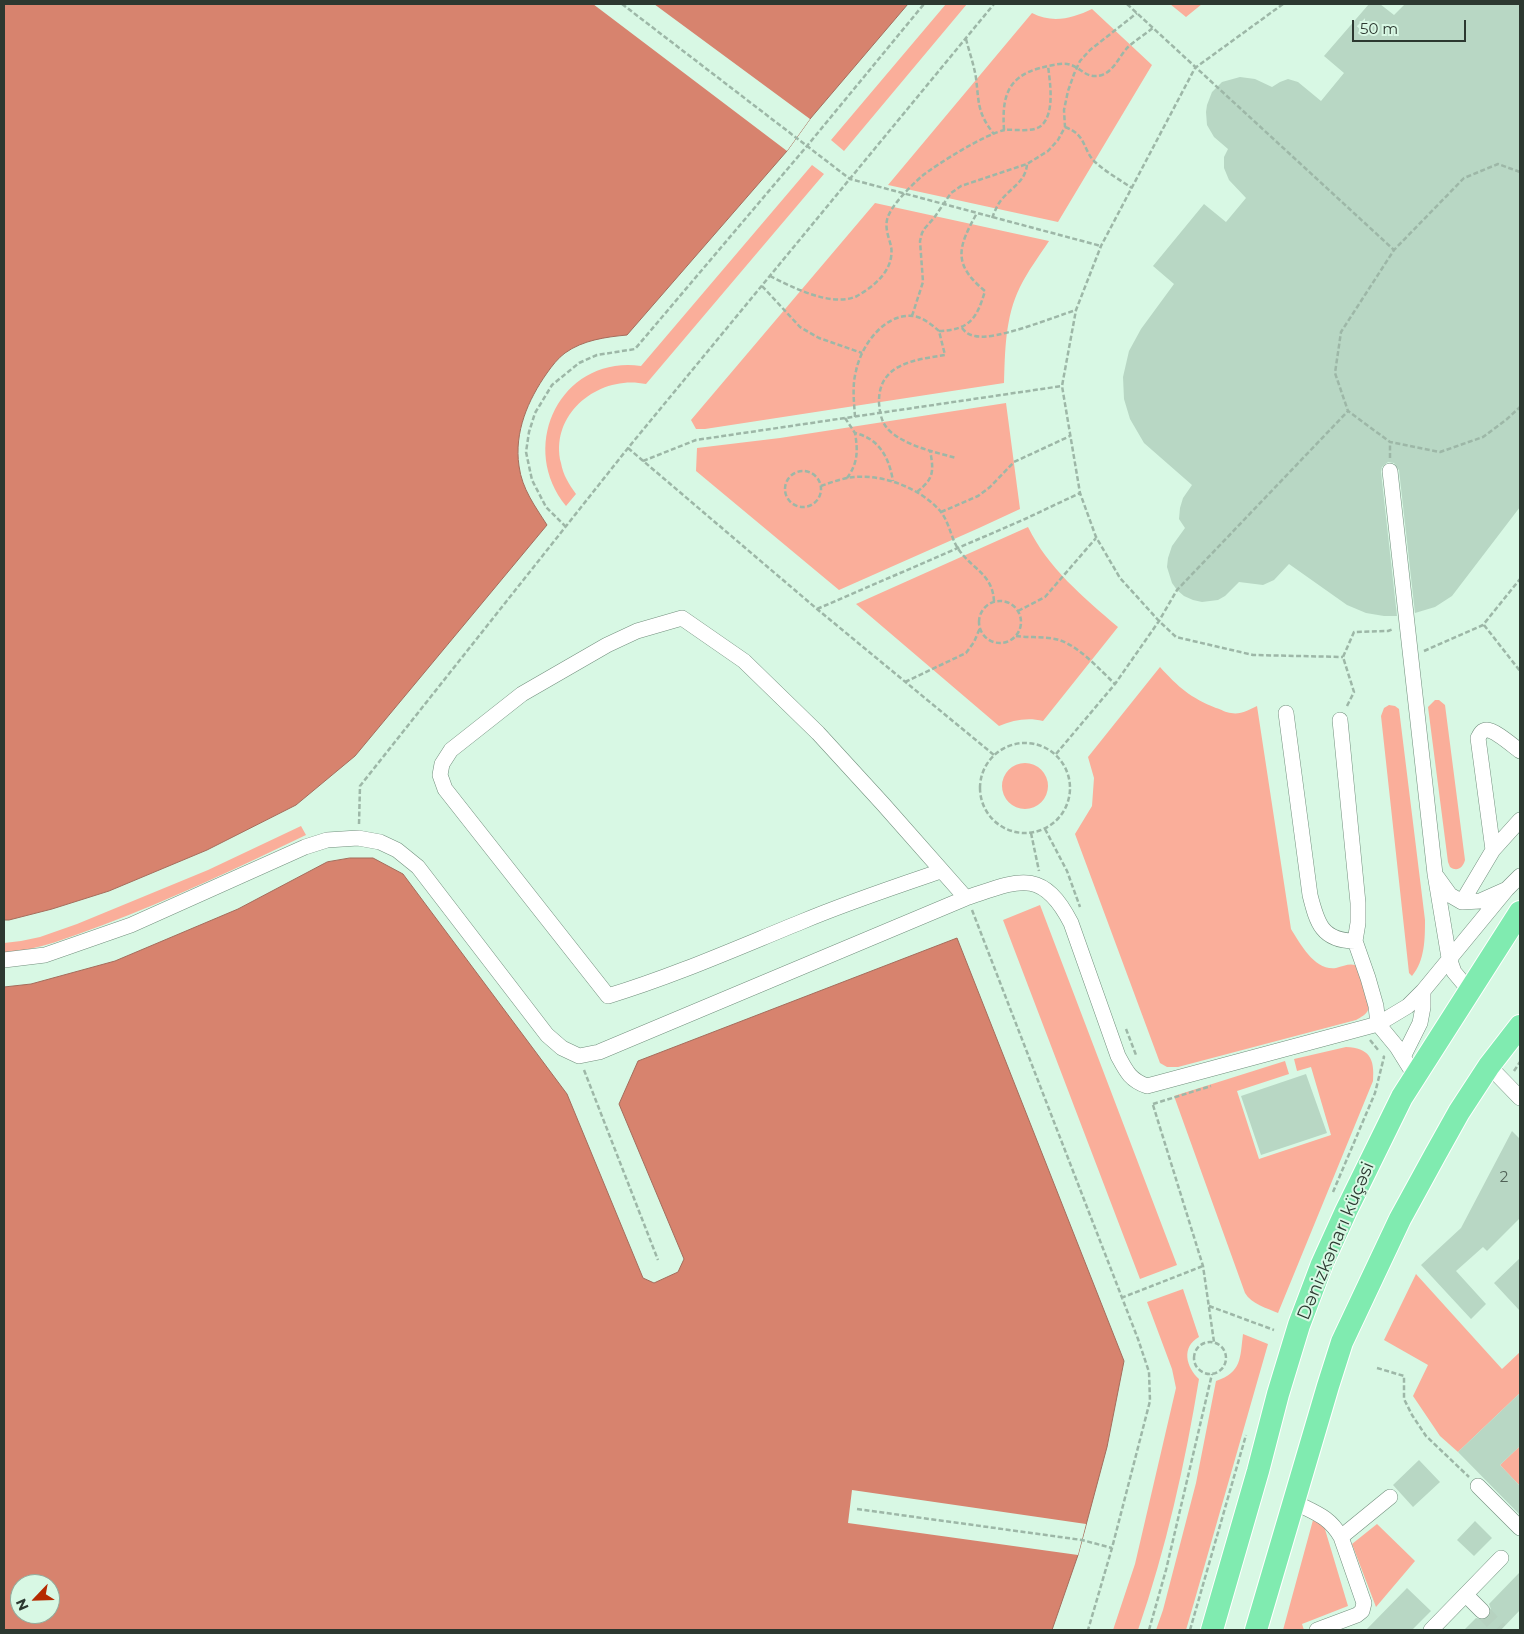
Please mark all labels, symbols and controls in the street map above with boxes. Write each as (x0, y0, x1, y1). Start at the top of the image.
scale bar (1354, 10, 1468, 42)
text: 50 m (1360, 19, 1398, 38)
street label: Dənizkənarı küçəsi (1293, 1159, 1379, 1323)
house number: 2 (1500, 1169, 1508, 1187)
north arrow (10, 1574, 60, 1624)
text: N (12, 1596, 33, 1614)

